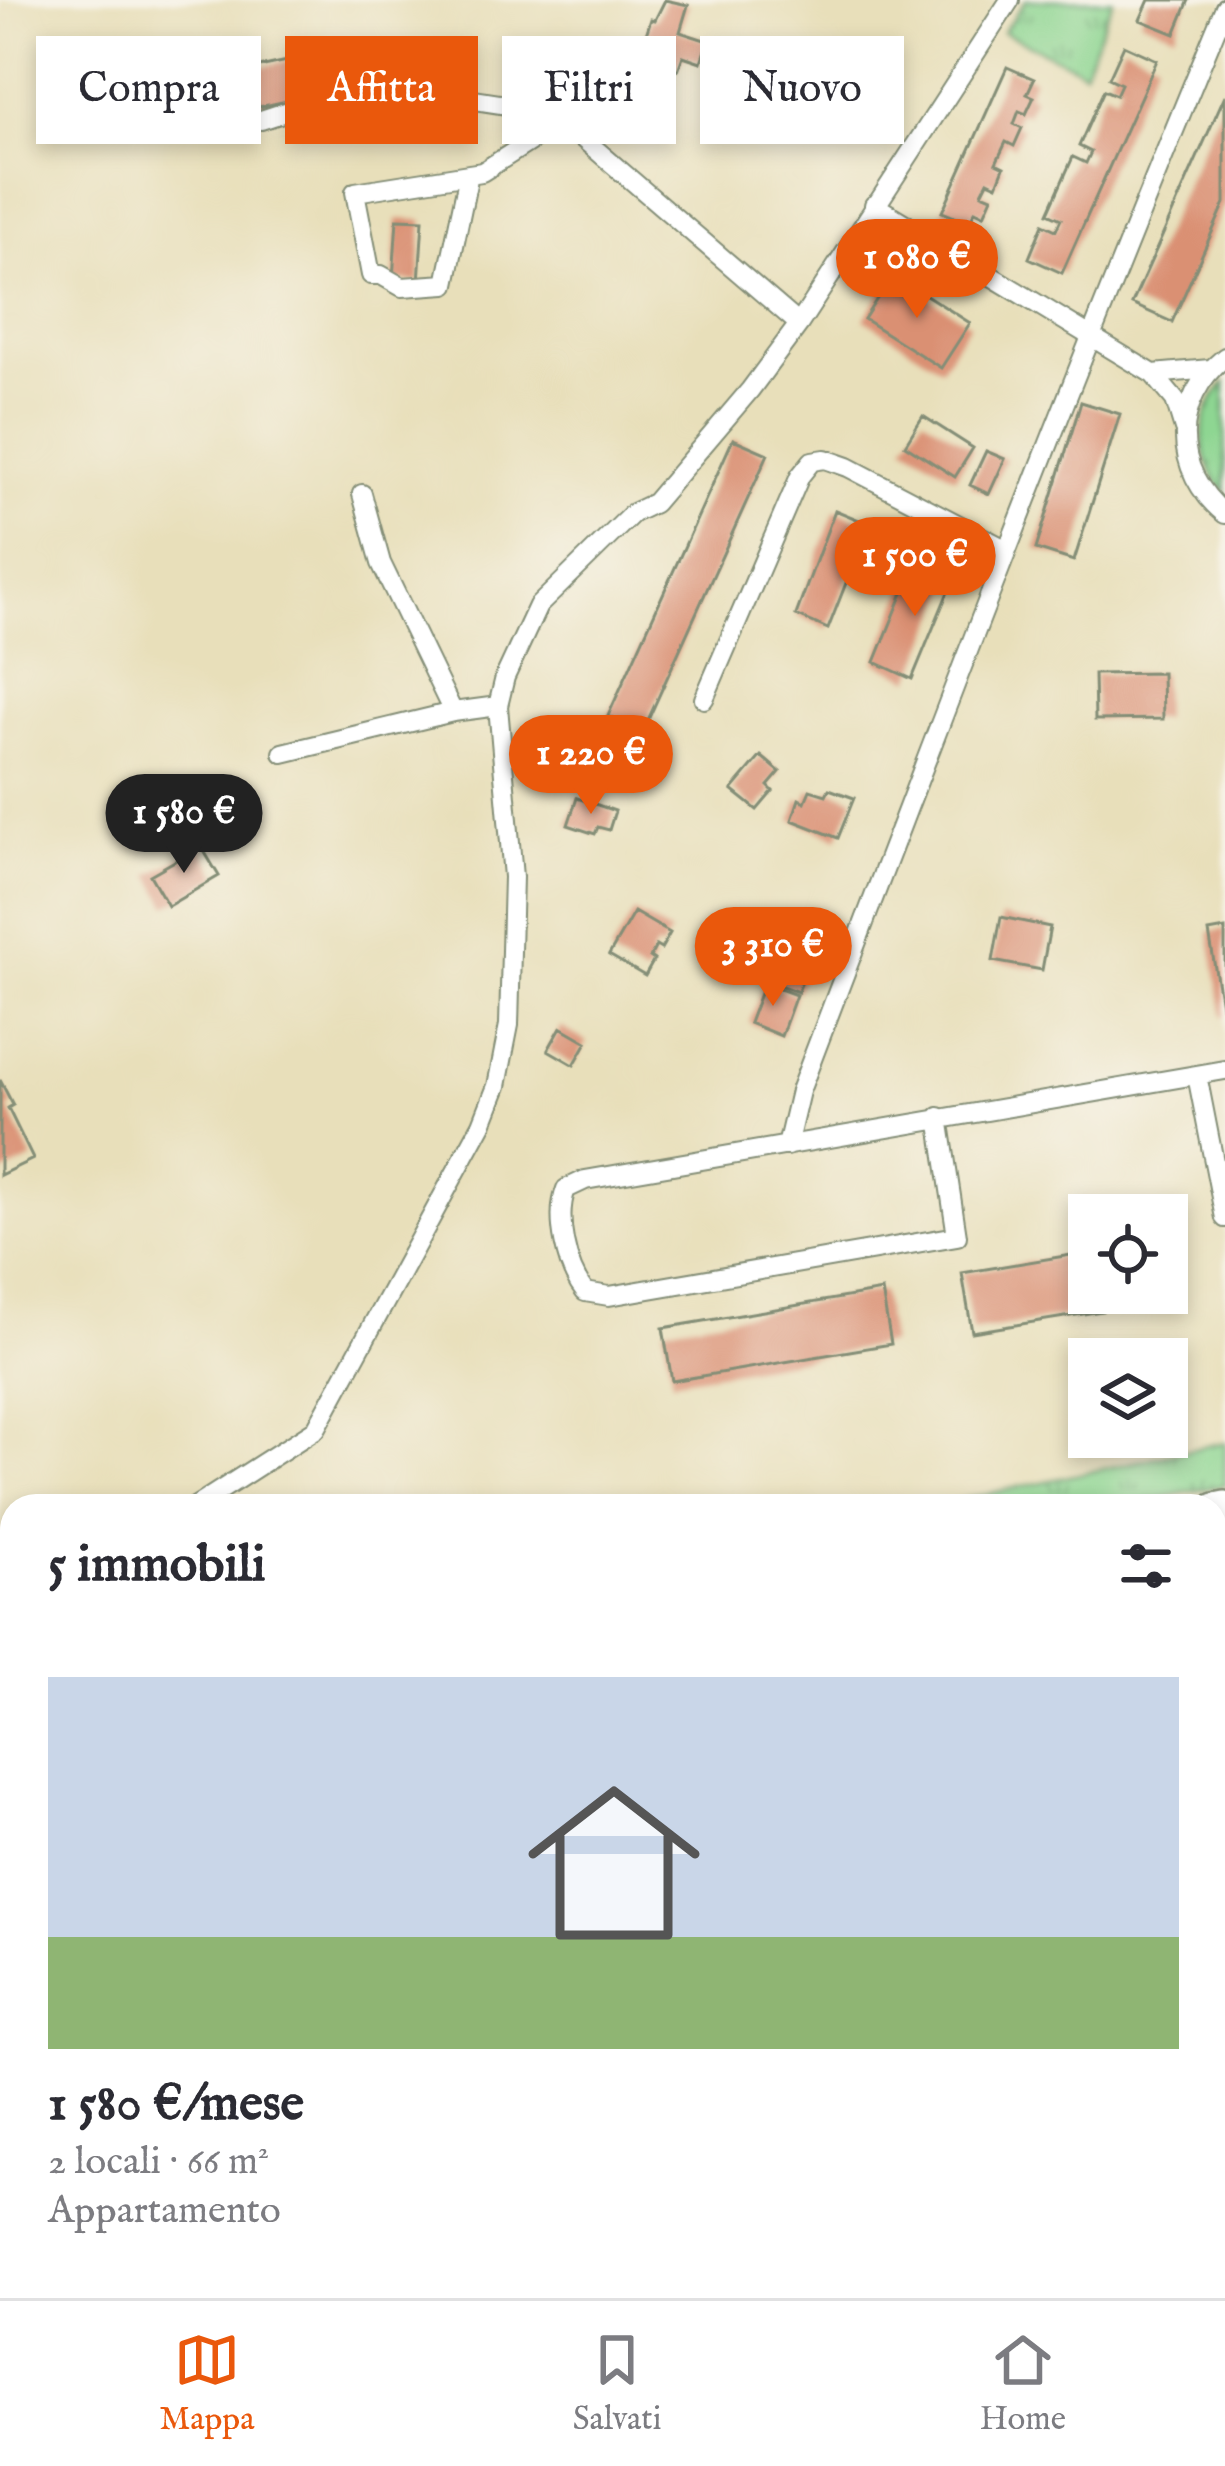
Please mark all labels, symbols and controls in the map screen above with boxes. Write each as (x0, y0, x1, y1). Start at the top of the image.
chip: Compra (36, 36, 261, 144)
chip: Affitta (285, 36, 478, 144)
chip: Filtri (502, 36, 676, 144)
chip: Nuovo (700, 36, 904, 144)
pin: 1 080 € (806, 219, 1028, 321)
text: 1 080 € (863, 233, 971, 282)
pin: 1 500 € (804, 517, 1026, 619)
text: 1 500 € (862, 531, 968, 580)
pin: 1 220 € (480, 715, 702, 817)
text: 1 220 € (536, 729, 646, 778)
pin: 1 580 € (73, 774, 295, 876)
text: 1 580 € (133, 788, 235, 837)
pin: 3 310 € (662, 907, 884, 1009)
text: 3 310 € (722, 921, 824, 970)
map controls (1068, 1194, 1188, 1458)
button: locate (1068, 1194, 1188, 1314)
button: layers (1068, 1338, 1188, 1458)
icon: filters (1113, 1533, 1179, 1599)
text: 5 immobili (48, 1534, 266, 1599)
icon: home (506, 1755, 722, 1971)
text: 1 580 €/mese (48, 2073, 304, 2138)
text: 2 locali · 66 m² (48, 2138, 269, 2187)
text: Appartamento (48, 2187, 281, 2236)
tab: Mappa (159, 2327, 254, 2441)
tab: Salvati (573, 2327, 661, 2441)
tab: Home (980, 2327, 1066, 2441)

